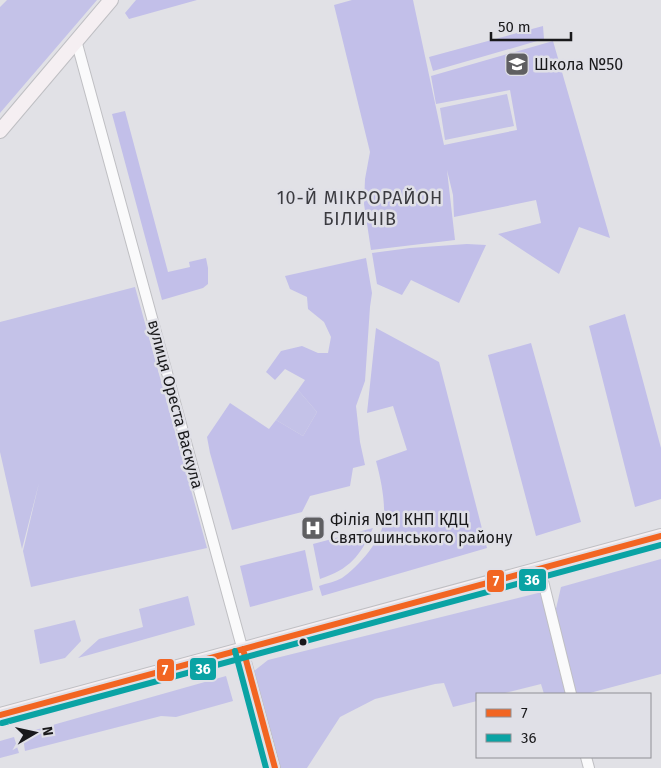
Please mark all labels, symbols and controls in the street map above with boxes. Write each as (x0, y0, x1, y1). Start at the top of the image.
scale bar (491, 10, 571, 42)
text: 50 m (498, 18, 531, 36)
school or university icon: Школа №50 (504, 51, 530, 77)
place label: Школа №50 (534, 55, 623, 74)
district label: 10-Й МІКРОРАЙОН БІЛИЧІВ (277, 187, 443, 230)
street label: вулиця Ореста Васкула (144, 318, 207, 491)
place label: Філія №1 КНП КДЦ Святошинського району (330, 510, 512, 547)
hospital icon: Філія №1 КНП КДЦ Святошинського району (300, 515, 326, 541)
line badge: 36 (518, 568, 547, 592)
line badge: 7 (486, 569, 505, 593)
text: 36 (523, 572, 540, 589)
text: 7 (493, 573, 500, 590)
unlabelled marker (298, 637, 308, 647)
line badge: 36 (189, 657, 217, 681)
line badge: 7 (156, 658, 175, 682)
text: 36 (194, 661, 211, 678)
text: 7 (162, 662, 169, 679)
legend (476, 693, 651, 758)
text: 7 (521, 704, 528, 722)
north arrow (10, 708, 60, 758)
text: N (38, 725, 56, 737)
text: 36 (521, 729, 536, 747)

